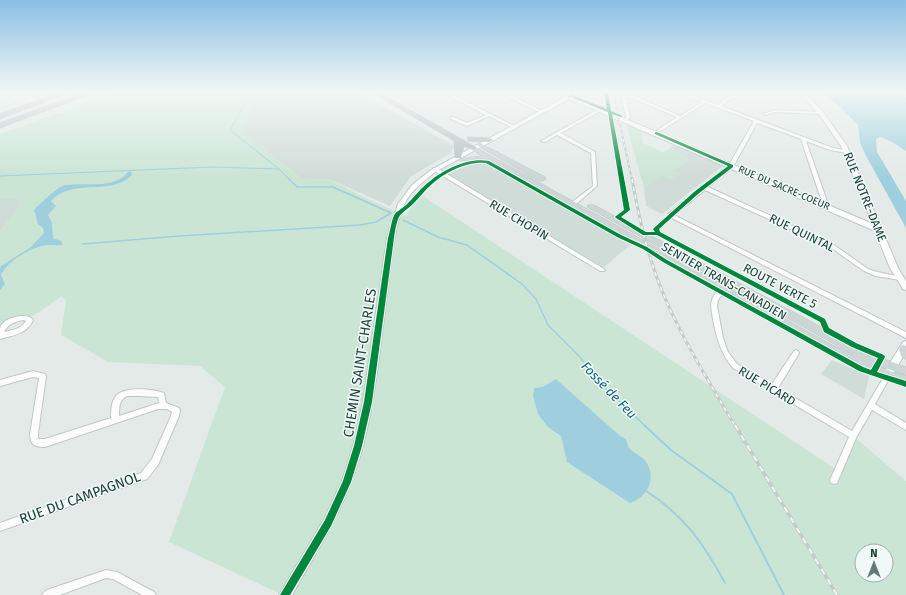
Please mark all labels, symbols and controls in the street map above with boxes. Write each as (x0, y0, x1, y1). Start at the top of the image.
street label: RUE NOTRE-DAME (841, 150, 889, 244)
street label: RUE DU SACRE-COEUR (736, 163, 832, 213)
street label: RUE CHOPIN (487, 197, 551, 243)
street label: RUE QUINTAL (767, 211, 837, 255)
street label: SENTIER TRANS-CANADIEN (659, 239, 789, 323)
street label: ROUTE VERTE 5 (741, 261, 819, 311)
street label: CHEMIN SAINT-CHARLES (340, 287, 380, 439)
water label: Fossé de Feu (578, 359, 640, 421)
street label: RUE PICARD (736, 364, 798, 409)
street label: RUE DU CAMPAGNOL (17, 468, 143, 528)
north arrow (854, 543, 894, 583)
text: N (870, 547, 878, 560)

